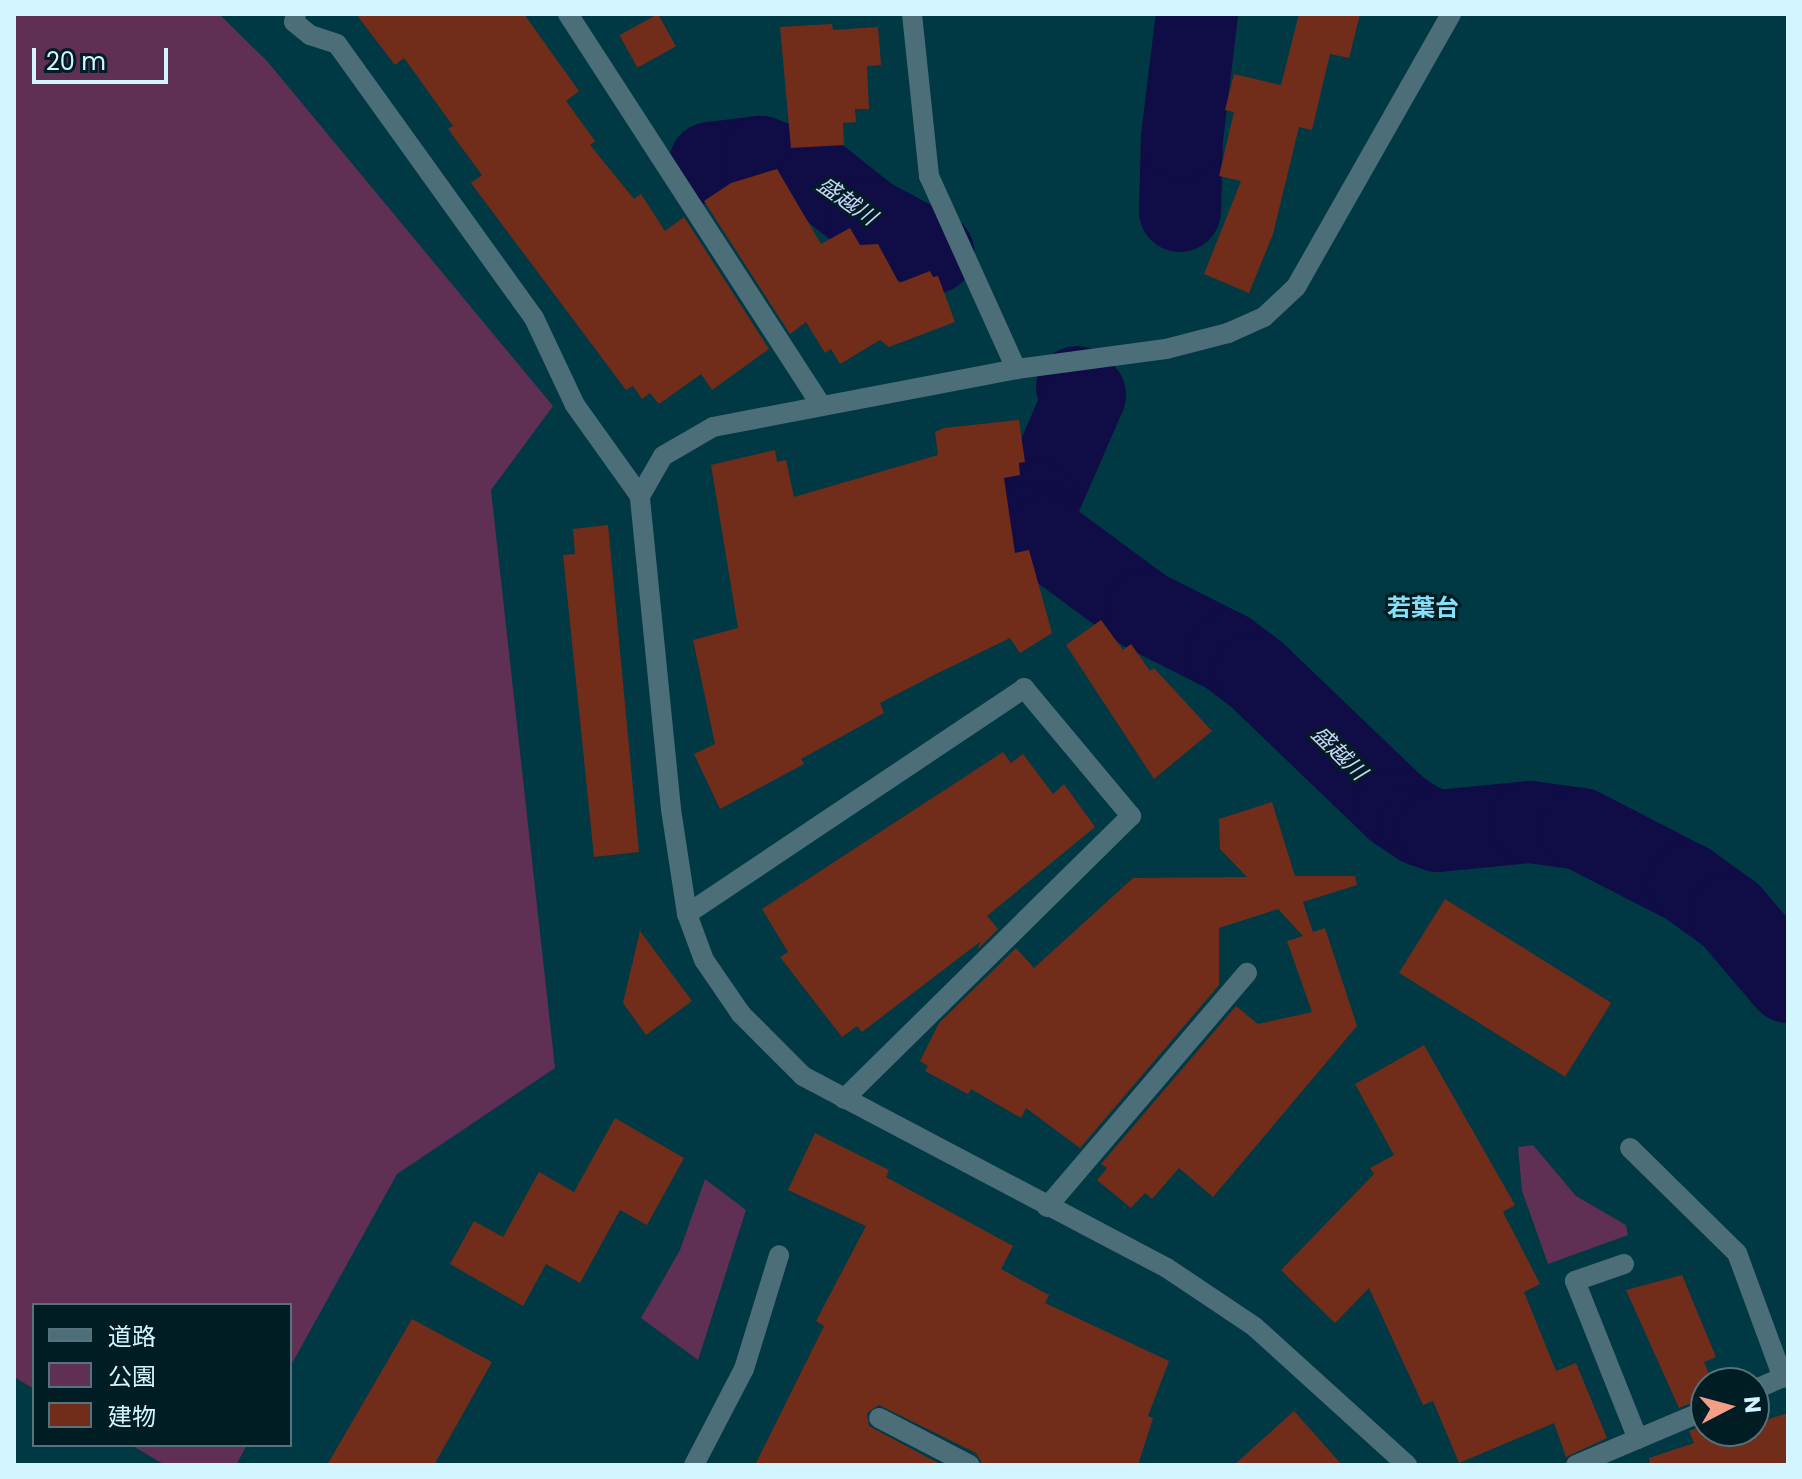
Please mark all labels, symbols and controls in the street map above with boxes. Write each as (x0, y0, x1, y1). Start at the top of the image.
scale bar (36, 32, 172, 82)
text: 20 m (46, 45, 106, 78)
water label: 盛越川 (812, 171, 882, 231)
district label: 若葉台 (1387, 594, 1459, 622)
water label: 盛越川 (1306, 721, 1372, 785)
legend (32, 1303, 292, 1447)
text: 道路 (108, 1320, 156, 1353)
text: 公園 (108, 1360, 156, 1393)
north arrow (1690, 1367, 1770, 1447)
text: N (1736, 1395, 1769, 1414)
text: 建物 (108, 1400, 156, 1433)

